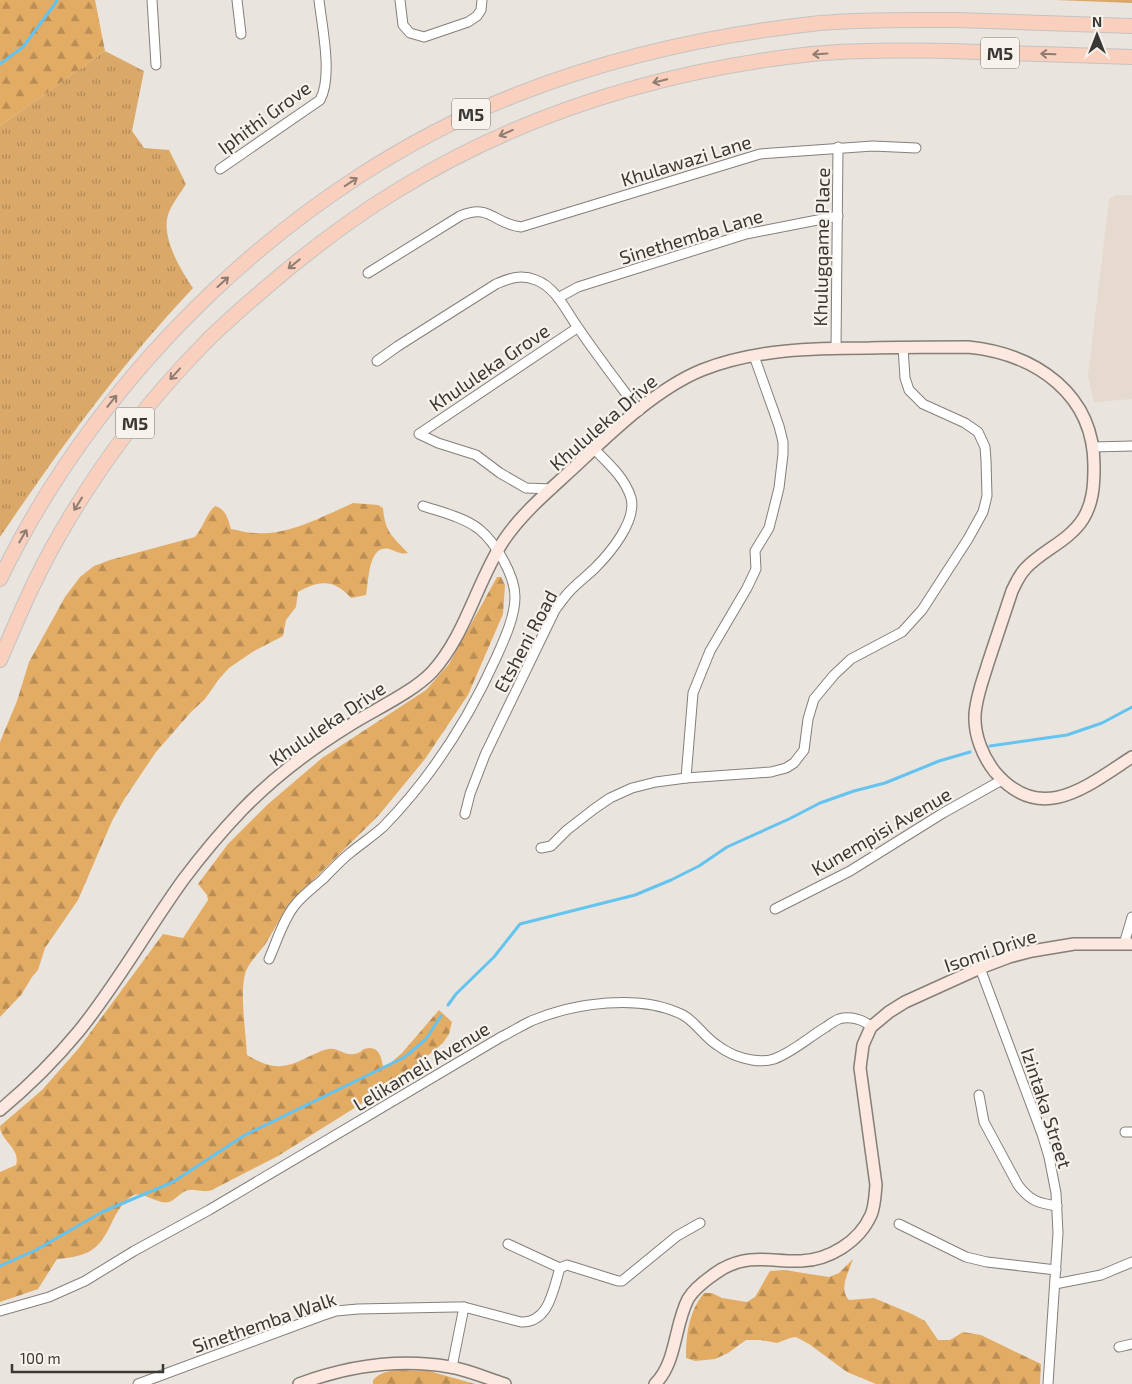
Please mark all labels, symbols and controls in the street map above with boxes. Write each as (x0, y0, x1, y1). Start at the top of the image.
north arrow (1072, 10, 1122, 60)
text: N (1092, 13, 1102, 30)
road number: M5 (981, 38, 1019, 68)
one-way arrow (813, 49, 829, 58)
one-way arrow (1041, 50, 1057, 59)
street label: Iphithi Grove (213, 76, 315, 158)
one-way arrow (653, 77, 669, 86)
road number: M5 (452, 98, 490, 130)
one-way arrow (499, 128, 514, 138)
street label: Khulawazi Lane (618, 129, 754, 191)
street label: Khulugqame Place (808, 167, 834, 327)
one-way arrow (343, 177, 357, 187)
street label: Sinethemba Lane (617, 203, 765, 269)
one-way arrow (288, 258, 301, 269)
one-way arrow (217, 276, 230, 288)
street label: Khululeka Grove (425, 318, 553, 416)
one-way arrow (169, 368, 181, 381)
street label: Khululeka Drive (545, 369, 661, 475)
one-way arrow (107, 395, 118, 408)
road number: M5 (116, 408, 154, 438)
one-way arrow (73, 497, 83, 511)
one-way arrow (18, 529, 28, 544)
street label: Etsheni Road (488, 586, 562, 696)
street label: Khululeka Drive (265, 676, 389, 770)
street label: Kunempisi Avenue (807, 782, 955, 880)
street label: Isomi Drive (941, 923, 1039, 977)
street label: Lelikameli Avenue (349, 1016, 493, 1116)
street label: Izintaka Street (1017, 1045, 1077, 1171)
street label: Sinethemba Walk (189, 1287, 339, 1357)
scale bar (12, 1342, 164, 1374)
text: 100 m (20, 1349, 61, 1367)

